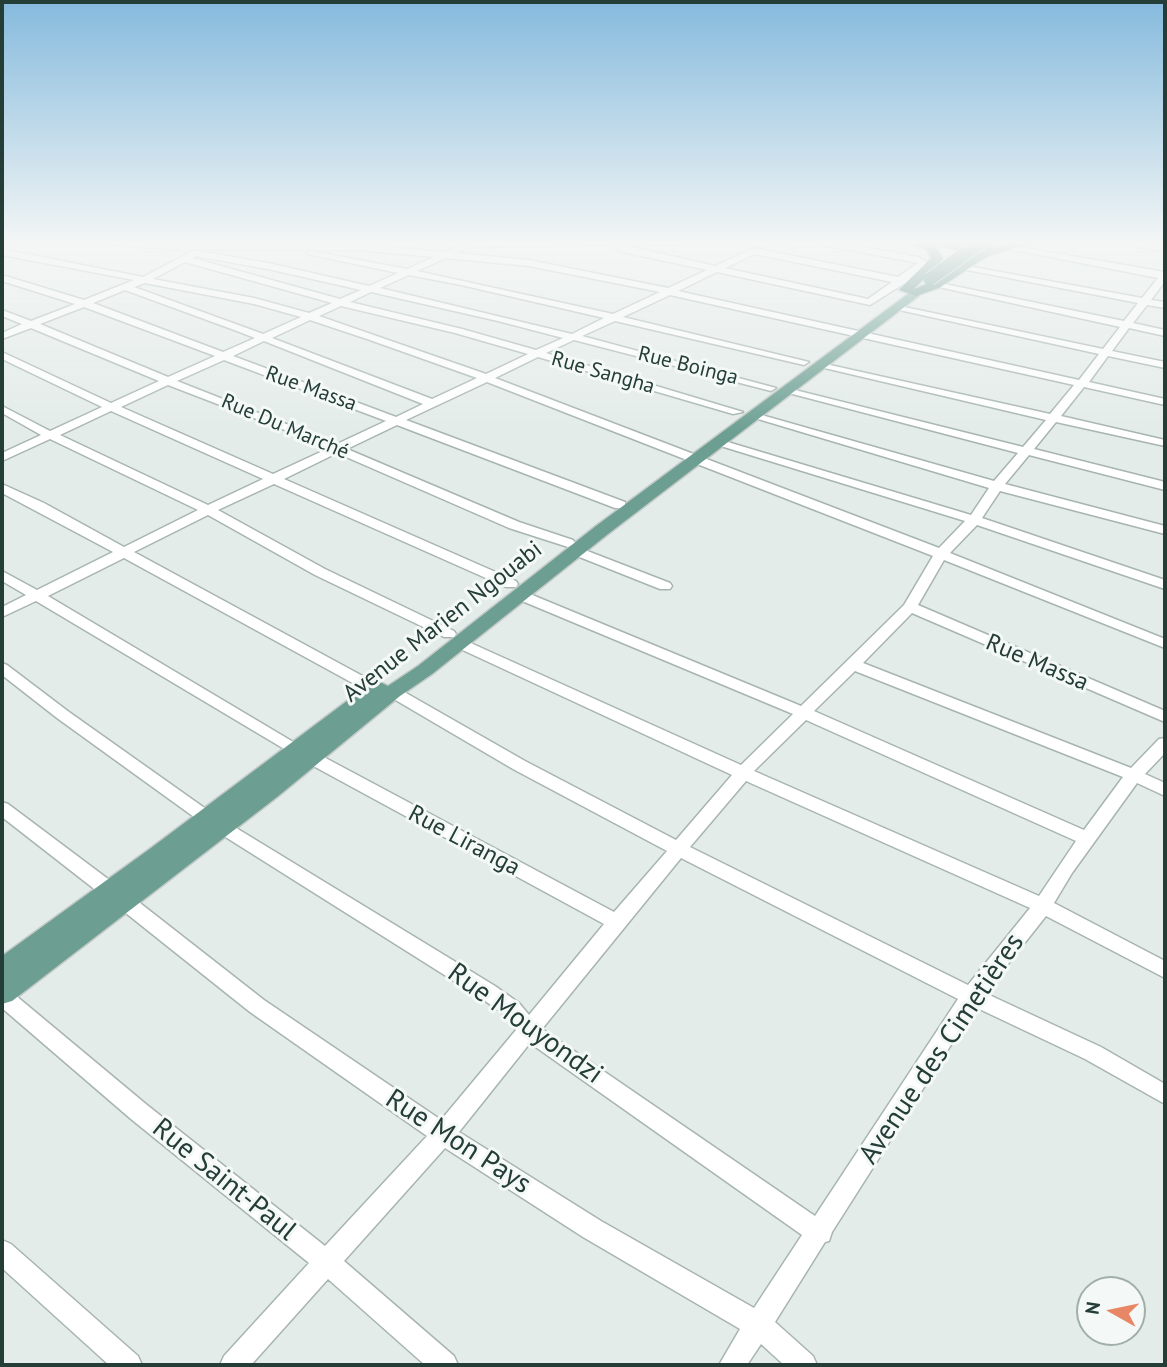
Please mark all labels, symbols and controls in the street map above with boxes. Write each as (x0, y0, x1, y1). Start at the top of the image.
street label: Rue Boinga (635, 341, 741, 391)
street label: Rue Sangha (549, 346, 657, 400)
street label: Rue Massa (262, 361, 360, 417)
street label: Rue Du Marché (217, 389, 353, 465)
street label: Avenue Marien Ngouabi (338, 535, 548, 709)
street label: Rue Massa (981, 629, 1093, 697)
street label: Rue Liranga (403, 800, 525, 882)
street label: Avenue des Cimetières (852, 927, 1032, 1171)
street label: Rue Mouyondzi (441, 956, 609, 1092)
street label: Rue Mon Pays (379, 1083, 537, 1201)
street label: Rue Saint-Paul (145, 1112, 303, 1248)
north arrow (1076, 1276, 1146, 1346)
text: N (1079, 1300, 1105, 1316)

